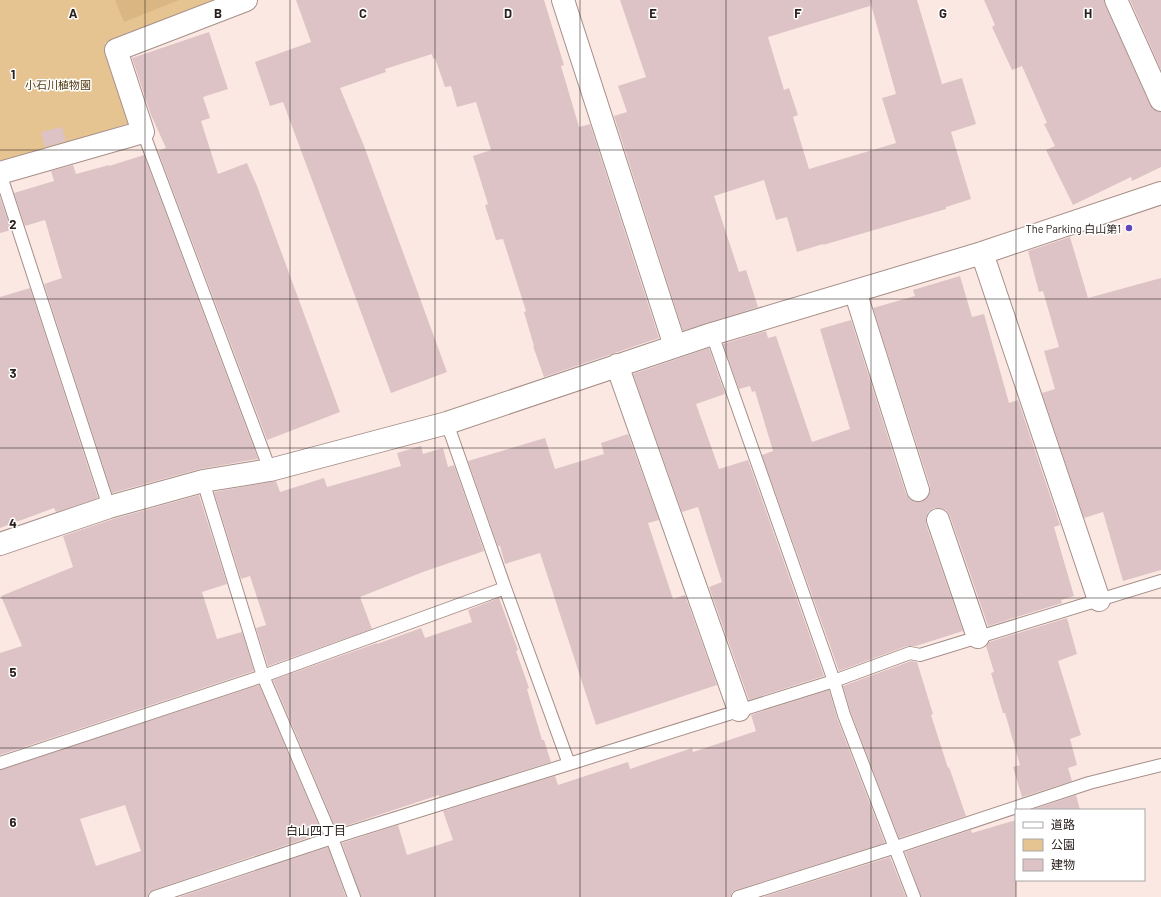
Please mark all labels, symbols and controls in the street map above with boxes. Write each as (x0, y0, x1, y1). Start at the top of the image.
text: A (69, 5, 78, 21)
text: B (214, 5, 222, 21)
text: C (359, 5, 367, 21)
text: D (504, 5, 512, 21)
text: E (649, 5, 657, 21)
text: F (794, 5, 802, 21)
text: G (939, 5, 947, 21)
text: H (1084, 5, 1092, 21)
text: 1 (11, 66, 15, 82)
park label: 小石川植物園 (25, 78, 91, 91)
text: 2 (9, 216, 17, 232)
place label: The Parking 白山第1 (1026, 222, 1121, 235)
marker: The Parking 白山第1 (1124, 223, 1134, 233)
text: 3 (9, 365, 17, 381)
text: 4 (9, 515, 17, 531)
text: 5 (9, 664, 17, 680)
legend (1015, 809, 1145, 881)
text: 6 (10, 814, 17, 830)
text: 道路 (1051, 817, 1075, 831)
district label: 白山四丁目 (286, 823, 346, 837)
text: 公園 (1051, 837, 1075, 851)
text: 建物 (1051, 857, 1075, 871)

